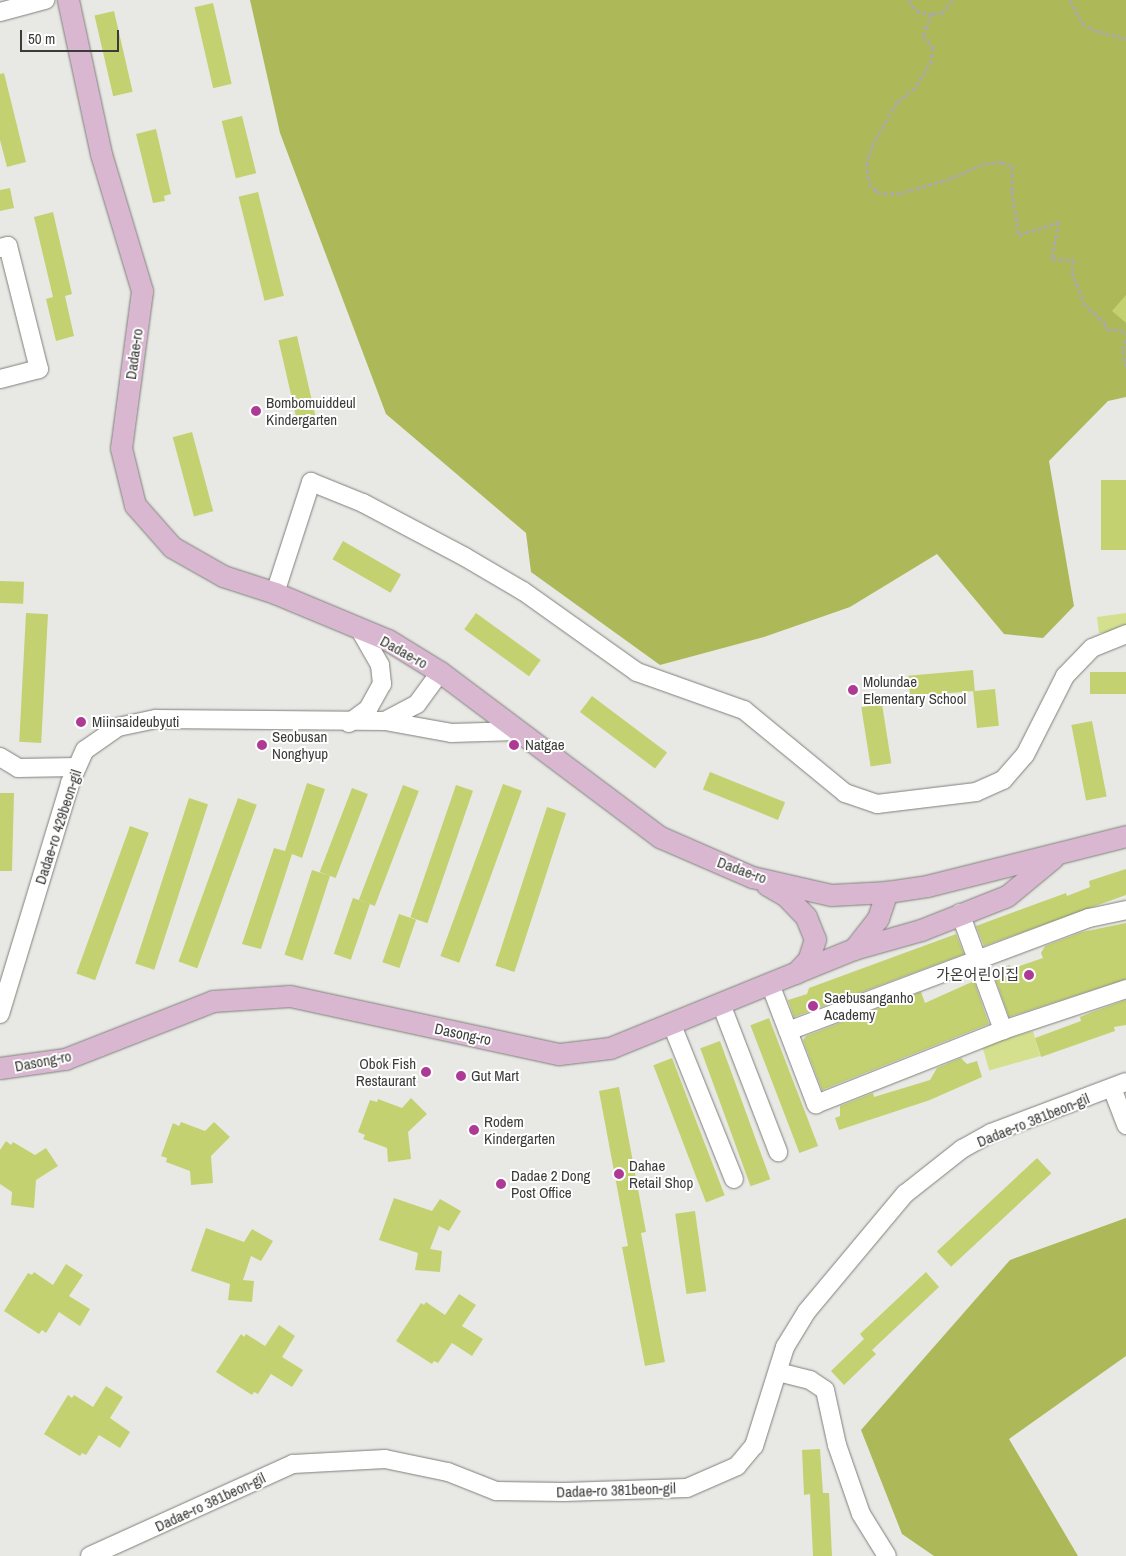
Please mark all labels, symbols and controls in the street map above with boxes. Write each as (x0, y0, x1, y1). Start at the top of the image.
scale bar (22, 20, 121, 52)
text: 50 m (28, 28, 55, 49)
street label: Dadae-ro (122, 327, 146, 381)
place label: Bombomuiddeul Kindergarten (266, 393, 356, 428)
marker: Bombomuiddeul Kindergarten (250, 405, 262, 417)
street label: Dadae-ro (377, 632, 431, 672)
place label: Molundae Elementary School (863, 672, 966, 707)
marker: Molundae Elementary School (847, 684, 859, 696)
place label: Miinsaideubyuti (92, 713, 180, 731)
marker: Miinsaideubyuti (74, 715, 88, 729)
place label: Seobusan Nonghyup (272, 727, 328, 762)
place label: Natgae (525, 736, 565, 754)
marker: Natgae (507, 738, 521, 752)
marker: Seobusan Nonghyup (256, 739, 268, 751)
street label: Dadae-ro 429beon-gil (31, 767, 85, 887)
street label: Dadae-ro (715, 853, 769, 887)
place label: 가온어린이집 (936, 966, 1019, 984)
marker: 가온어린이집 (1023, 969, 1035, 981)
place label: Saebusanganho Academy (824, 988, 914, 1023)
marker: Saebusanganho Academy (806, 999, 820, 1013)
street label: Dasong-ro (433, 1019, 493, 1049)
street label: Dasong-ro (13, 1047, 73, 1075)
place label: Obok Fish Restaurant (356, 1054, 416, 1089)
marker: Obok Fish Restaurant (420, 1066, 432, 1078)
place label: Gut Mart (471, 1067, 519, 1085)
marker: Gut Mart (455, 1070, 467, 1082)
street label: Dadae-ro 381beon-gil (974, 1089, 1092, 1151)
place label: Rodem Kindergarten (484, 1112, 555, 1147)
marker: Rodem Kindergarten (468, 1124, 480, 1136)
place label: Dahae Retail Shop (629, 1156, 693, 1191)
place label: Dadae 2 Dong Post Office (511, 1166, 590, 1201)
marker: Dahae Retail Shop (613, 1168, 625, 1180)
marker: Dadae 2 Dong Post Office (495, 1178, 507, 1190)
street label: Dadae-ro 381beon-gil (152, 1469, 268, 1535)
street label: Dadae-ro 381beon-gil (556, 1479, 676, 1501)

